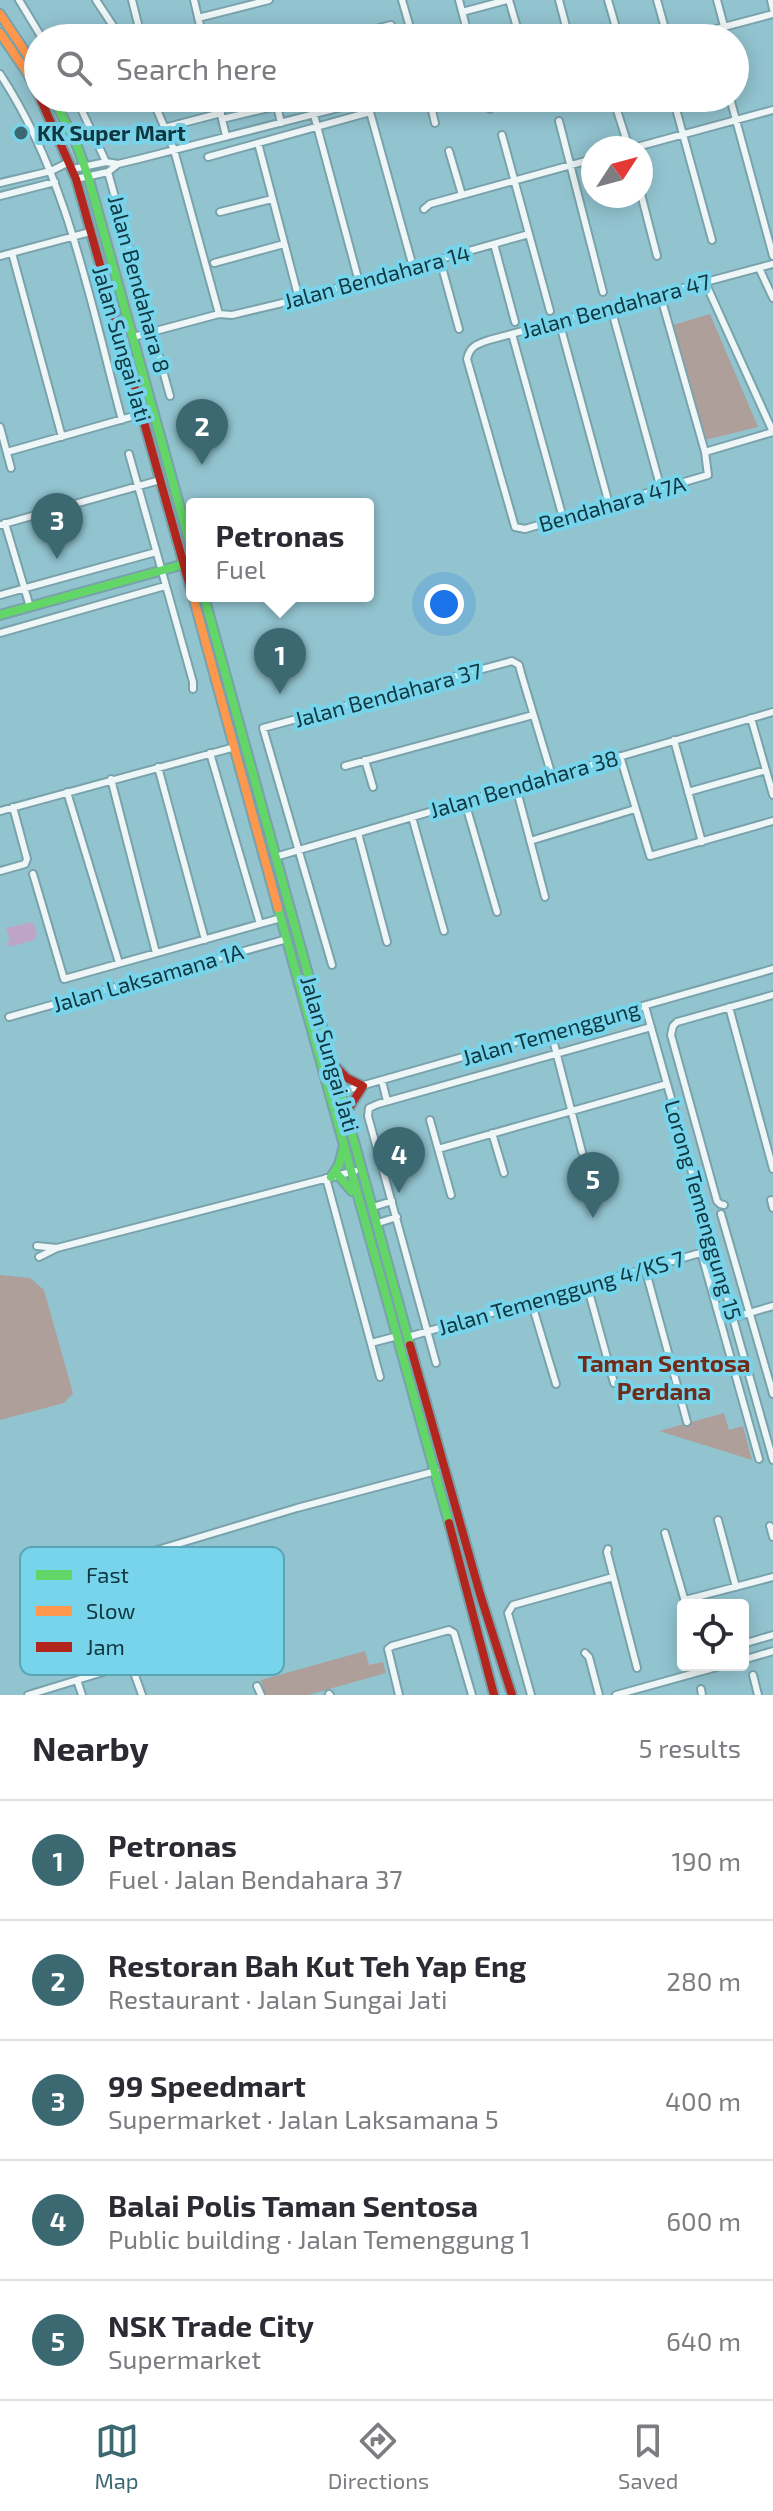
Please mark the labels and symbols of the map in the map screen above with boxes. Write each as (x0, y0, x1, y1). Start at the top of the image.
place label: KK Super Mart (37, 119, 186, 145)
marker: KK Super Mart (12, 124, 30, 142)
north arrow (581, 136, 653, 208)
street label: Jalan Bendahara 8 (104, 192, 176, 375)
street label: Jalan Bendahara 14 (281, 239, 473, 313)
street label: Jalan Sungai Jati (88, 263, 158, 425)
street label: Jalan Bendahara 47 (519, 267, 713, 343)
pin: 2 (176, 399, 228, 465)
street label: Bendahara 47A (535, 470, 688, 536)
pin: 3 (31, 493, 83, 559)
your location (424, 584, 464, 624)
pin: 1 (254, 628, 306, 694)
street label: Jalan Bendahara 37 (291, 657, 484, 732)
street label: Jalan Bendahara 38 (426, 744, 621, 822)
street label: Jalan Laksamana 1A (49, 937, 246, 1017)
street label: Jalan Sungai Jati (296, 973, 366, 1135)
street label: Jalan Temenggung (459, 994, 642, 1070)
street label: Lorong Temenggung 15 (660, 1097, 748, 1323)
pin: 4 (373, 1127, 425, 1193)
pin: 5 (567, 1152, 619, 1218)
street label: Jalan Temenggung 4/KS 7 (435, 1244, 687, 1340)
district label: Taman Sentosa Perdana (578, 1348, 750, 1405)
legend (20, 1547, 284, 1675)
text: Fast (86, 1561, 129, 1587)
text: Slow (86, 1597, 135, 1623)
text: Jam (86, 1633, 125, 1659)

